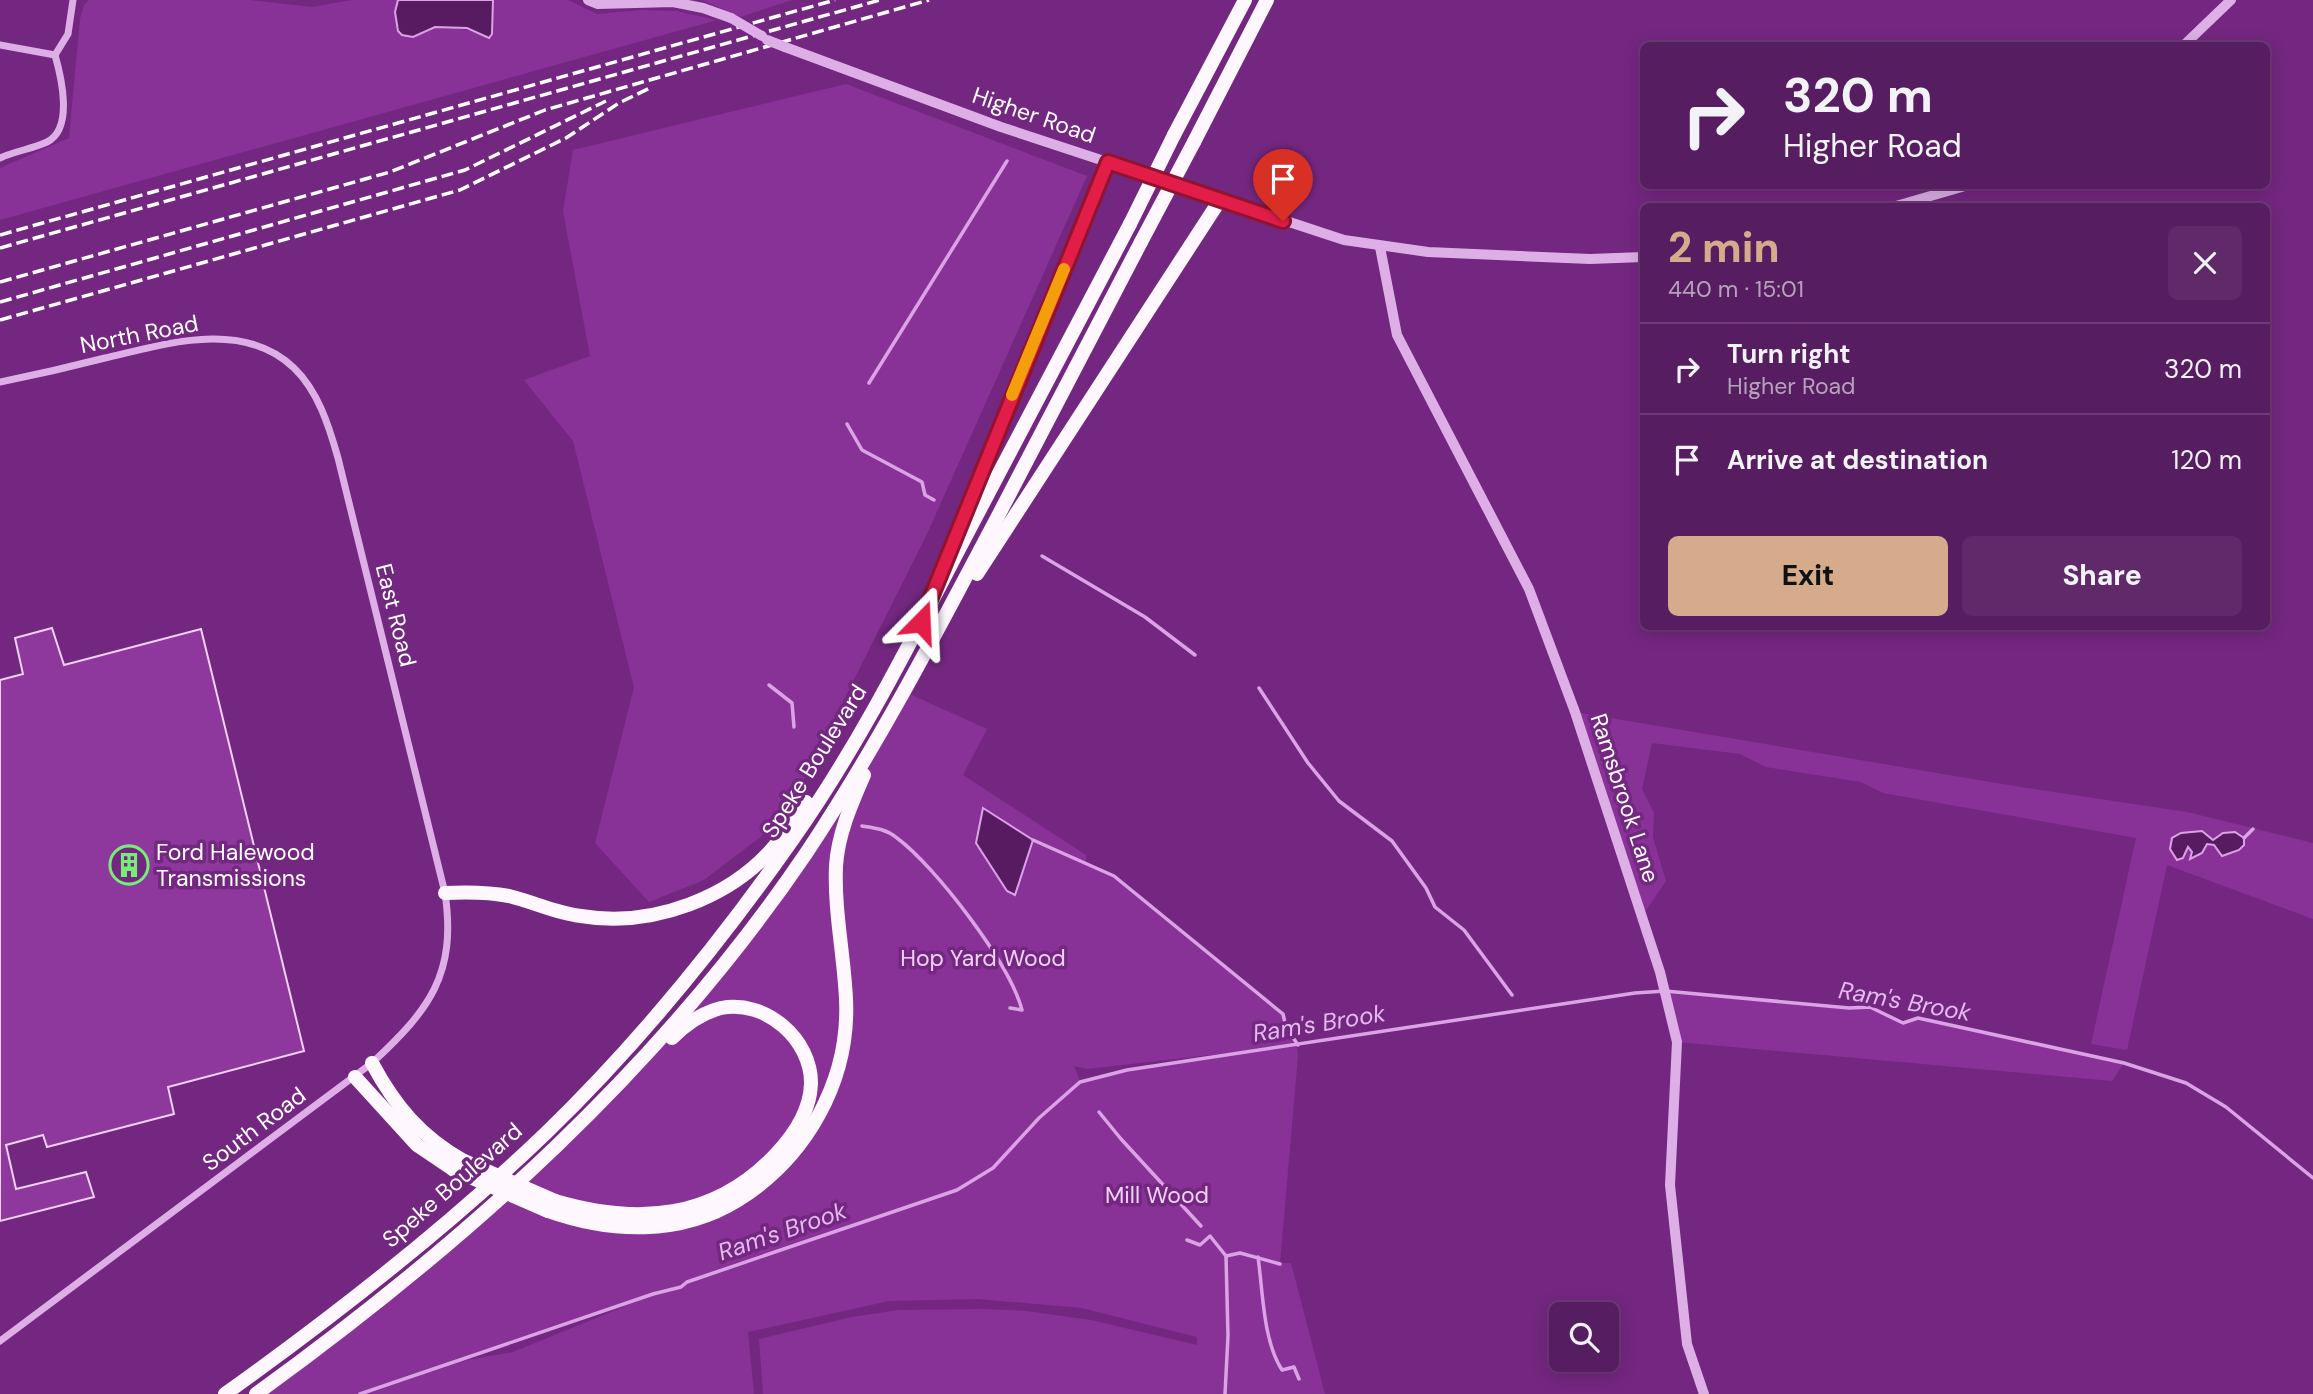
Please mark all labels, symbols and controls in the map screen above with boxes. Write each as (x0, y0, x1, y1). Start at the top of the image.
text: 320 m (1783, 63, 1933, 127)
icon: right (1668, 70, 1759, 161)
street label: Higher Road (968, 80, 1100, 150)
text: Higher Road (1783, 125, 1962, 167)
pin (1253, 149, 1313, 221)
icon: arrive (1264, 160, 1302, 198)
text: 2 min (1668, 220, 1779, 275)
button: close (2168, 226, 2242, 300)
text: 440 m · 15:01 (1668, 274, 1804, 304)
street label: North Road (77, 308, 201, 360)
text: Turn right (1727, 337, 1851, 371)
icon: right (1668, 350, 1706, 388)
text: 320 m (2164, 352, 2242, 386)
text: Higher Road (1727, 371, 1855, 401)
icon: arrive (1668, 441, 1706, 479)
text: Arrive at destination (1727, 443, 1988, 477)
text: 120 m (2171, 443, 2242, 477)
button: Exit (1668, 536, 1948, 616)
button: Share (1962, 536, 2242, 616)
street label: East Road (369, 560, 423, 670)
position arrow (884, 585, 958, 659)
street label: Speke Boulevard (755, 679, 873, 843)
street label: Ramsbrook Lane (1584, 710, 1666, 886)
place label: Ford Halewood Transmissions (156, 837, 315, 893)
building icon: Ford Halewood Transmissions (108, 844, 150, 886)
park label: Hop Yard Wood (900, 943, 1066, 973)
water label: Ram's Brook (1836, 974, 1974, 1028)
water label: Ram's Brook (1250, 997, 1388, 1049)
street label: South Road (196, 1080, 312, 1178)
street label: Speke Boulevard (376, 1116, 528, 1254)
park label: Mill Wood (1105, 1180, 1209, 1210)
water label: Ram's Brook (714, 1194, 851, 1267)
map controls (1549, 1302, 1619, 1372)
button: search (1549, 1302, 1619, 1372)

